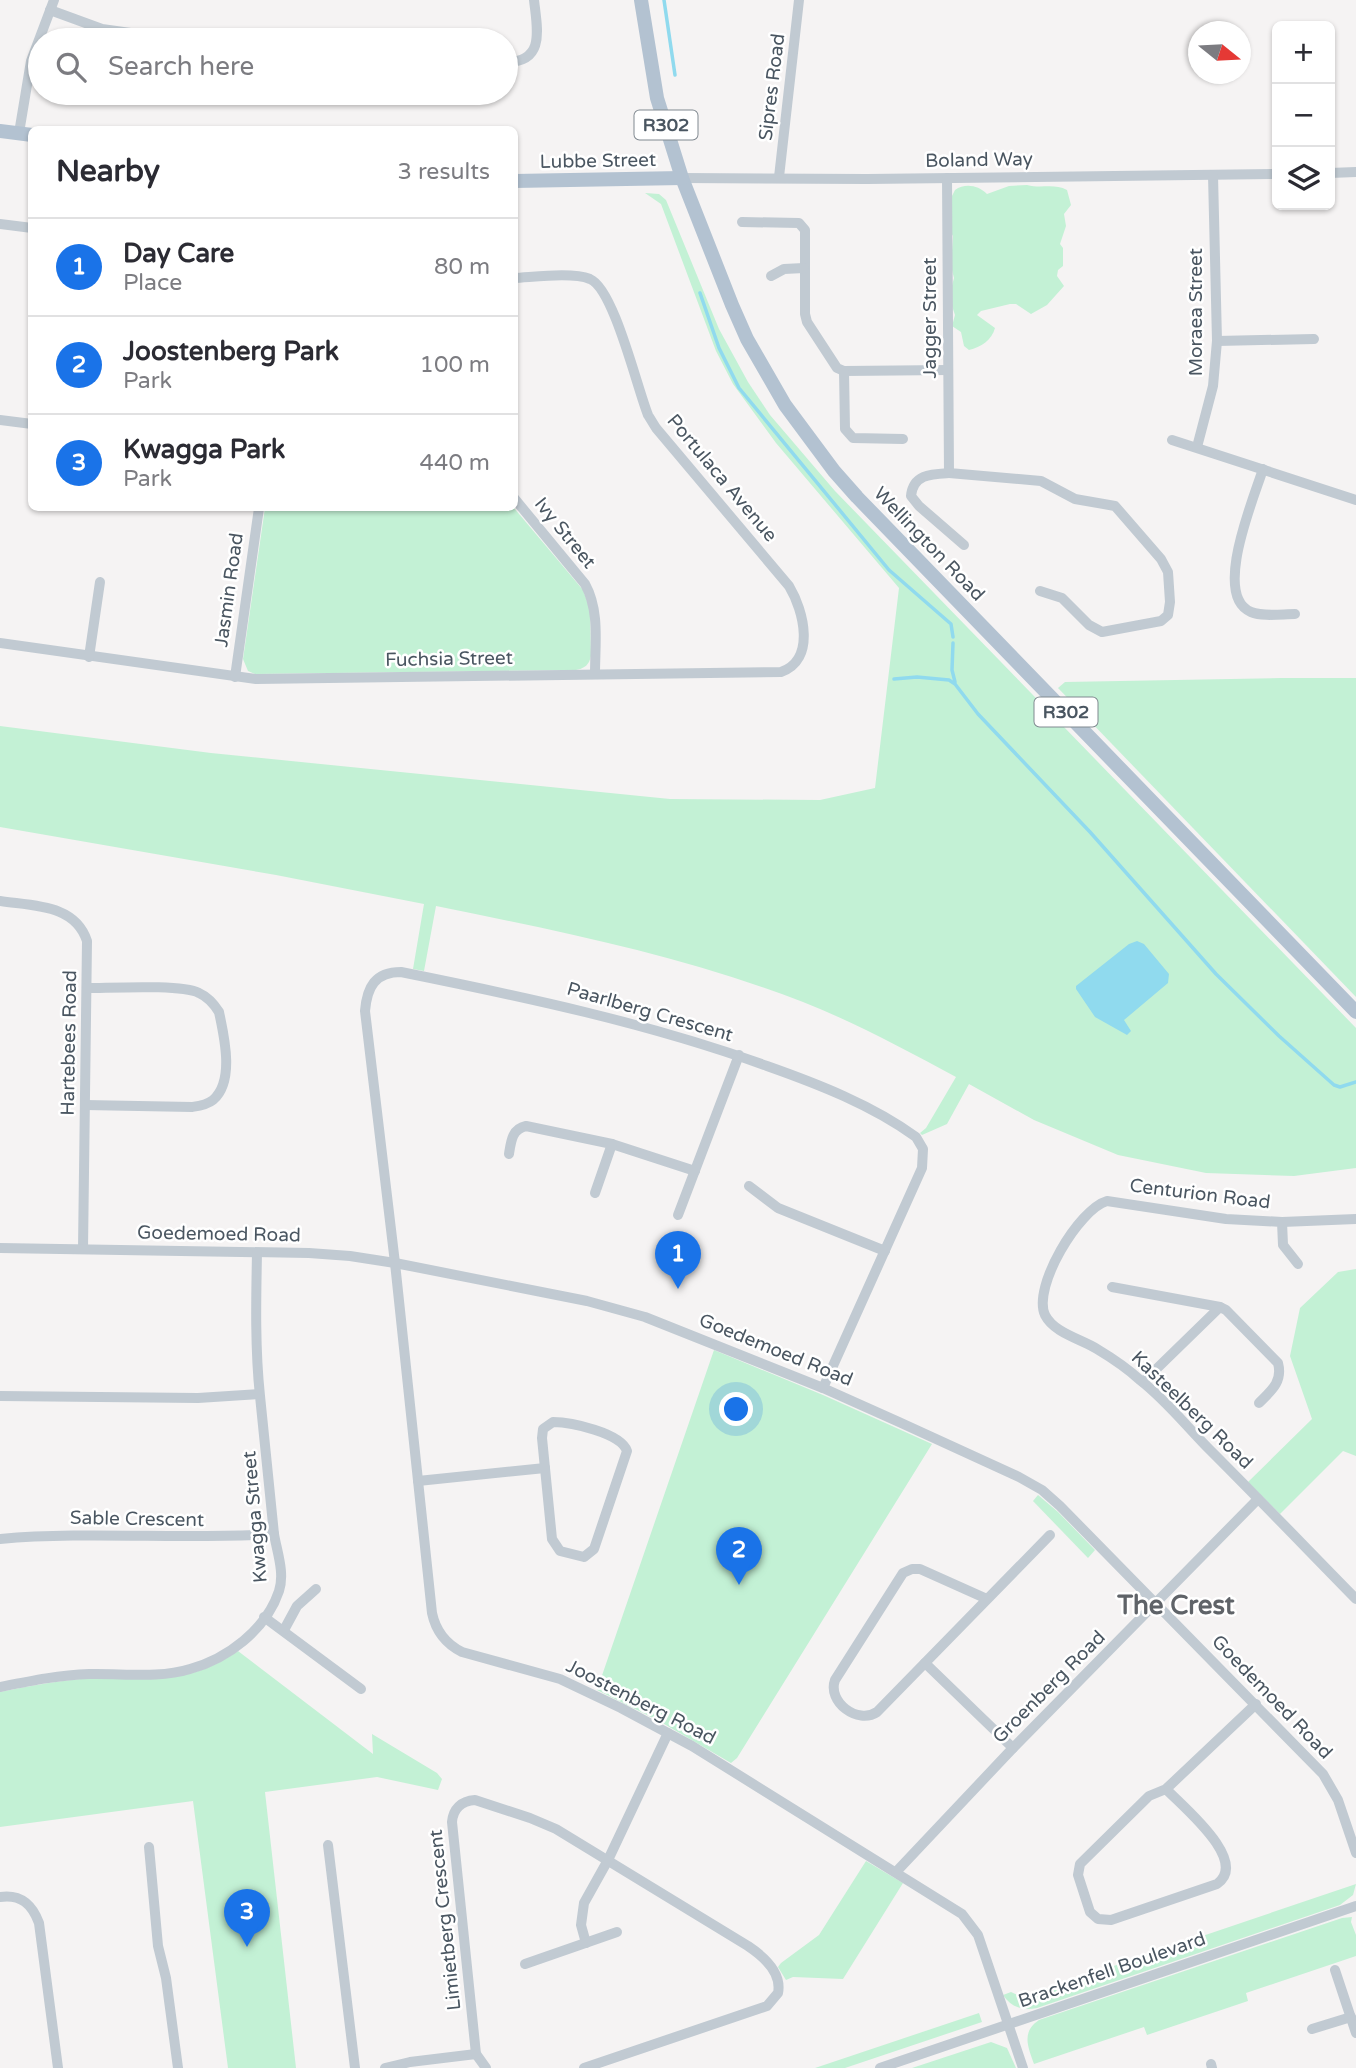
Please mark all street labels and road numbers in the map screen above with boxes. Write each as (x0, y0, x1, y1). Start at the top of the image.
street label: Sipres Road (755, 32, 789, 142)
road number: R302 (634, 110, 698, 140)
street label: Boland Way (925, 148, 1033, 172)
street label: Lubbe Street (540, 149, 656, 173)
street label: Moraea Street (1185, 248, 1207, 376)
street label: Jagger Street (919, 258, 941, 378)
street label: Portulaca Avenue (662, 410, 782, 546)
street label: Wellington Road (869, 482, 989, 606)
street label: Ivy Street (530, 493, 600, 573)
street label: Jasmin Road (210, 531, 248, 649)
street label: Fuchsia Street (385, 647, 513, 671)
road number: R302 (1034, 698, 1098, 726)
street label: Hartebees Road (57, 970, 81, 1116)
street label: Paarlberg Crescent (564, 978, 736, 1046)
street label: Centurion Road (1128, 1174, 1272, 1214)
street label: Goedemoed Road (137, 1222, 301, 1246)
street label: Goedemoed Road (696, 1309, 856, 1391)
street label: Kasteelberg Road (1127, 1346, 1257, 1474)
street label: Kwagga Street (238, 1450, 272, 1584)
street label: Sable Crescent (70, 1507, 204, 1531)
street label: Groenberg Road (988, 1626, 1110, 1748)
street label: Goedemoed Road (1207, 1630, 1337, 1764)
street label: Joostenberg Road (563, 1655, 719, 1749)
street label: Limietberg Crescent (425, 1828, 465, 2012)
street label: Brackenfell Boulevard (1016, 1928, 1208, 2012)

